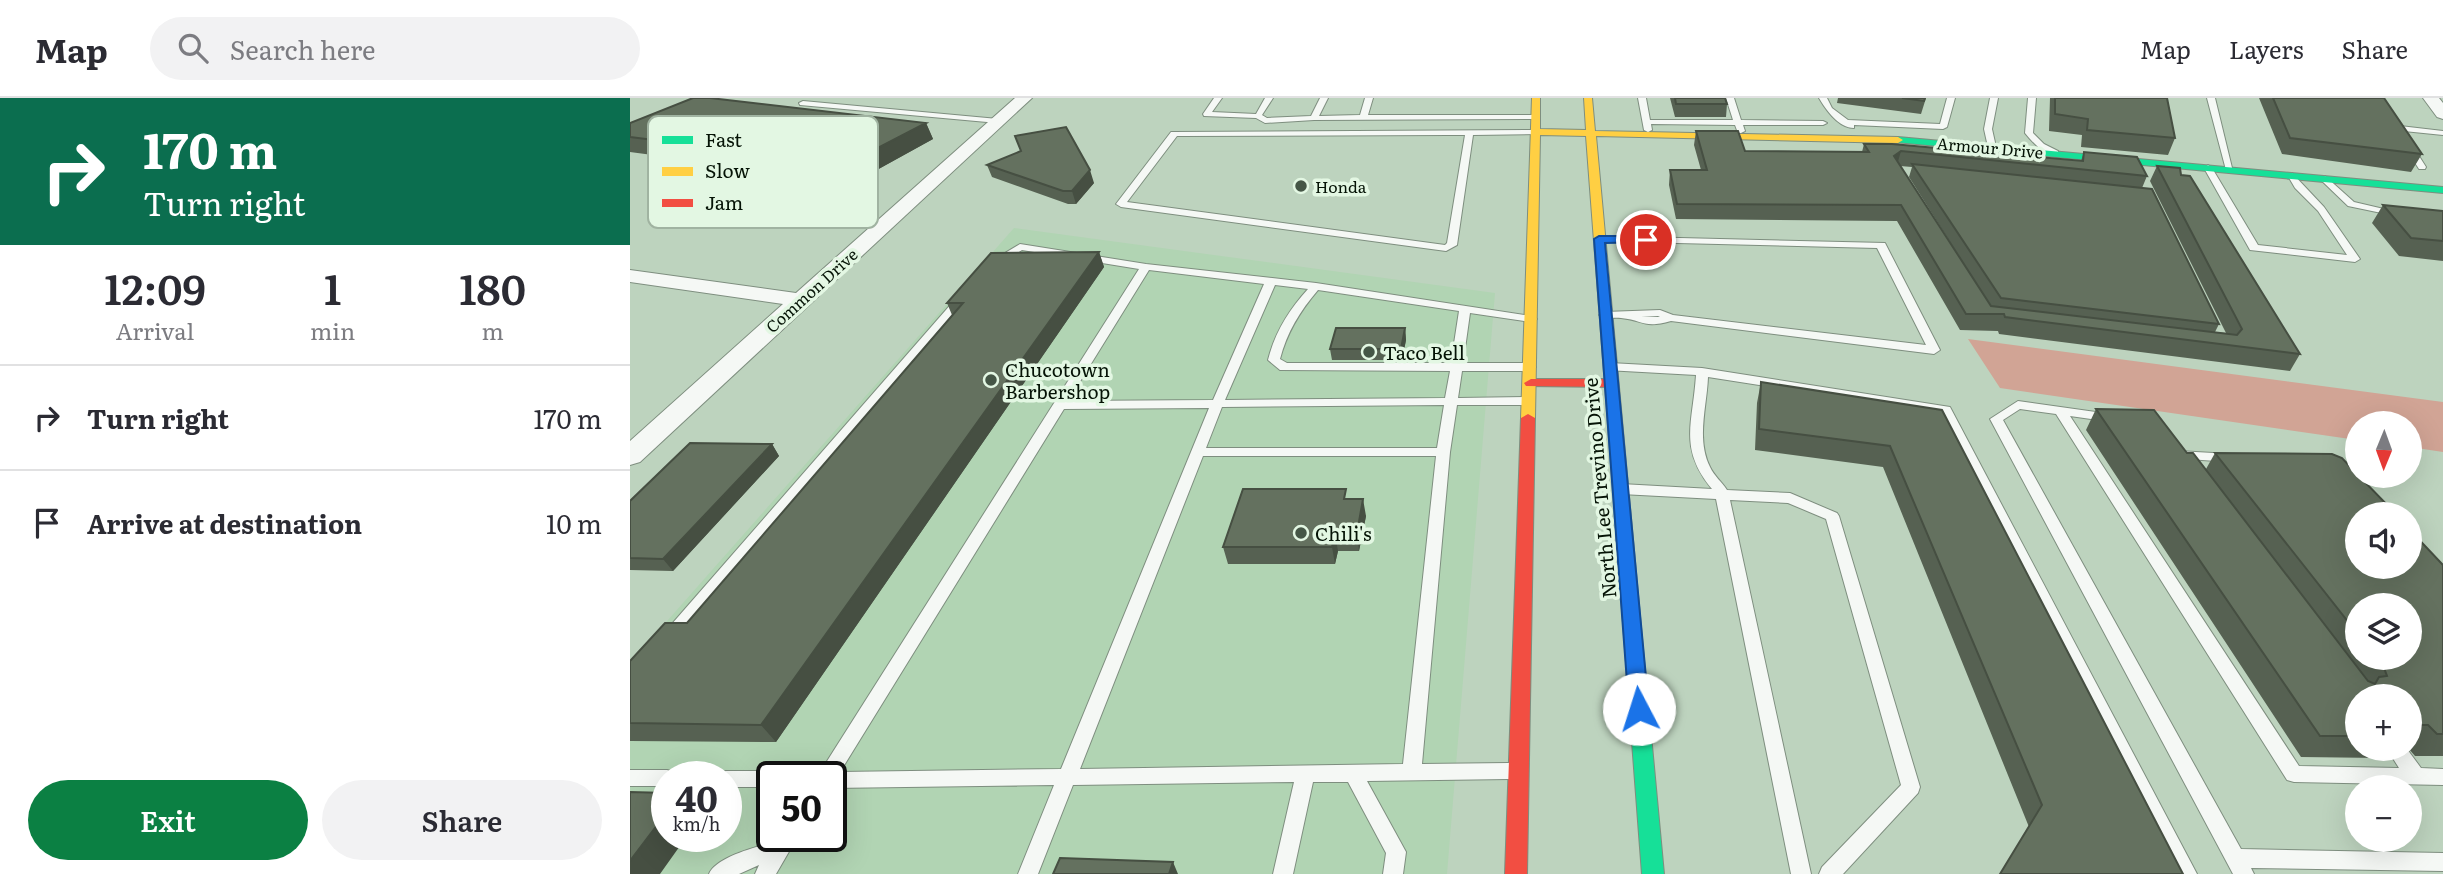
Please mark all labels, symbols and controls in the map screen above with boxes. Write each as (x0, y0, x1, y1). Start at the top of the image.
search box (150, 17, 640, 80)
text: Map (35, 24, 108, 73)
icon: search (174, 29, 212, 67)
text: Search here (230, 29, 376, 68)
text: Map (2140, 31, 2191, 66)
text: Layers (2229, 31, 2303, 66)
text: Share (2341, 31, 2408, 66)
text: 170 m (143, 111, 277, 184)
legend (648, 116, 878, 228)
text: Fast (705, 125, 742, 153)
icon: right (28, 126, 119, 217)
street label: Armour Drive (1936, 130, 2044, 164)
text: Slow (705, 156, 750, 184)
place label: Honda (1315, 174, 1367, 198)
text: Turn right (143, 178, 305, 226)
marker: Honda (1293, 178, 1309, 194)
text: Jam (705, 188, 743, 216)
pin (1616, 210, 1676, 270)
icon: arrive (1627, 221, 1665, 259)
street label: Common Drive (760, 242, 862, 338)
text: 12:09 (104, 256, 206, 318)
text: 1 (324, 256, 341, 318)
text: 180 (459, 256, 526, 318)
text: Arrival (116, 313, 194, 347)
text: min (310, 313, 355, 347)
text: m (481, 313, 504, 347)
place label: Taco Bell (1383, 338, 1465, 366)
marker: Taco Bell (1361, 344, 1377, 360)
place label: Chucotown Barbershop (1005, 355, 1110, 405)
marker: Chucotown Barbershop (983, 372, 999, 388)
street label: North Lee Trevino Drive (1575, 376, 1623, 599)
text: Turn right (87, 398, 229, 437)
text: 170 m (534, 398, 602, 437)
icon: right (28, 399, 66, 437)
north arrow (2345, 411, 2422, 488)
map controls (2345, 411, 2422, 852)
button: sound (2345, 502, 2422, 579)
text: Arrive at destination (87, 503, 362, 542)
text: 10 m (546, 503, 602, 542)
icon: arrive (28, 504, 66, 542)
place label: Chili's (1315, 519, 1372, 547)
marker: Chili's (1293, 525, 1309, 541)
button: layers (2345, 593, 2422, 670)
position arrow (1602, 672, 1676, 746)
button: + (2345, 684, 2422, 761)
speed limit sign: 50 (756, 761, 847, 852)
text: 40 (675, 771, 718, 823)
button: − (2345, 775, 2422, 852)
button: Exit (28, 780, 308, 860)
button: Share (322, 780, 602, 860)
text: km/h (673, 810, 720, 837)

